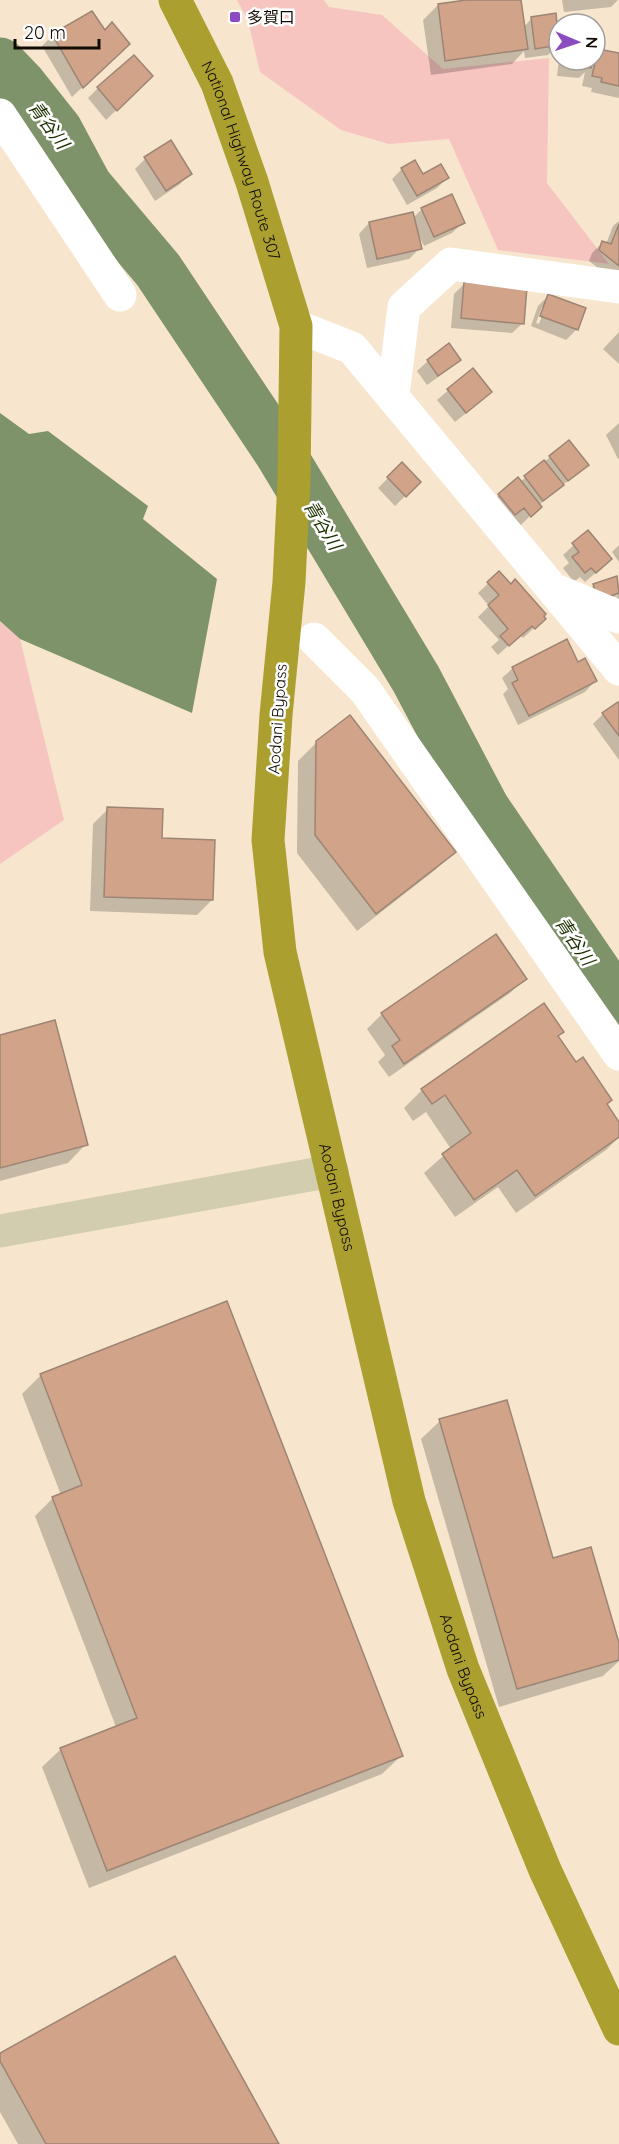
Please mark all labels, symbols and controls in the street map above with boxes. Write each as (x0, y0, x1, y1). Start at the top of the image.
place label: 多賀口 (247, 7, 295, 27)
marker: 多賀口 (228, 10, 242, 24)
scale bar (15, 12, 99, 50)
north arrow (547, 12, 607, 72)
text: 20 m (24, 21, 66, 44)
text: N (582, 36, 602, 49)
street label: National Highway Route 307 (197, 57, 285, 262)
water label: 青谷川 (24, 96, 75, 155)
water label: 青谷川 (299, 496, 348, 556)
street label: Aodani Bypass (263, 663, 291, 775)
water label: 青谷川 (550, 912, 601, 971)
street label: Aodani Bypass (315, 1141, 360, 1253)
street label: Aodani Bypass (436, 1611, 492, 1721)

